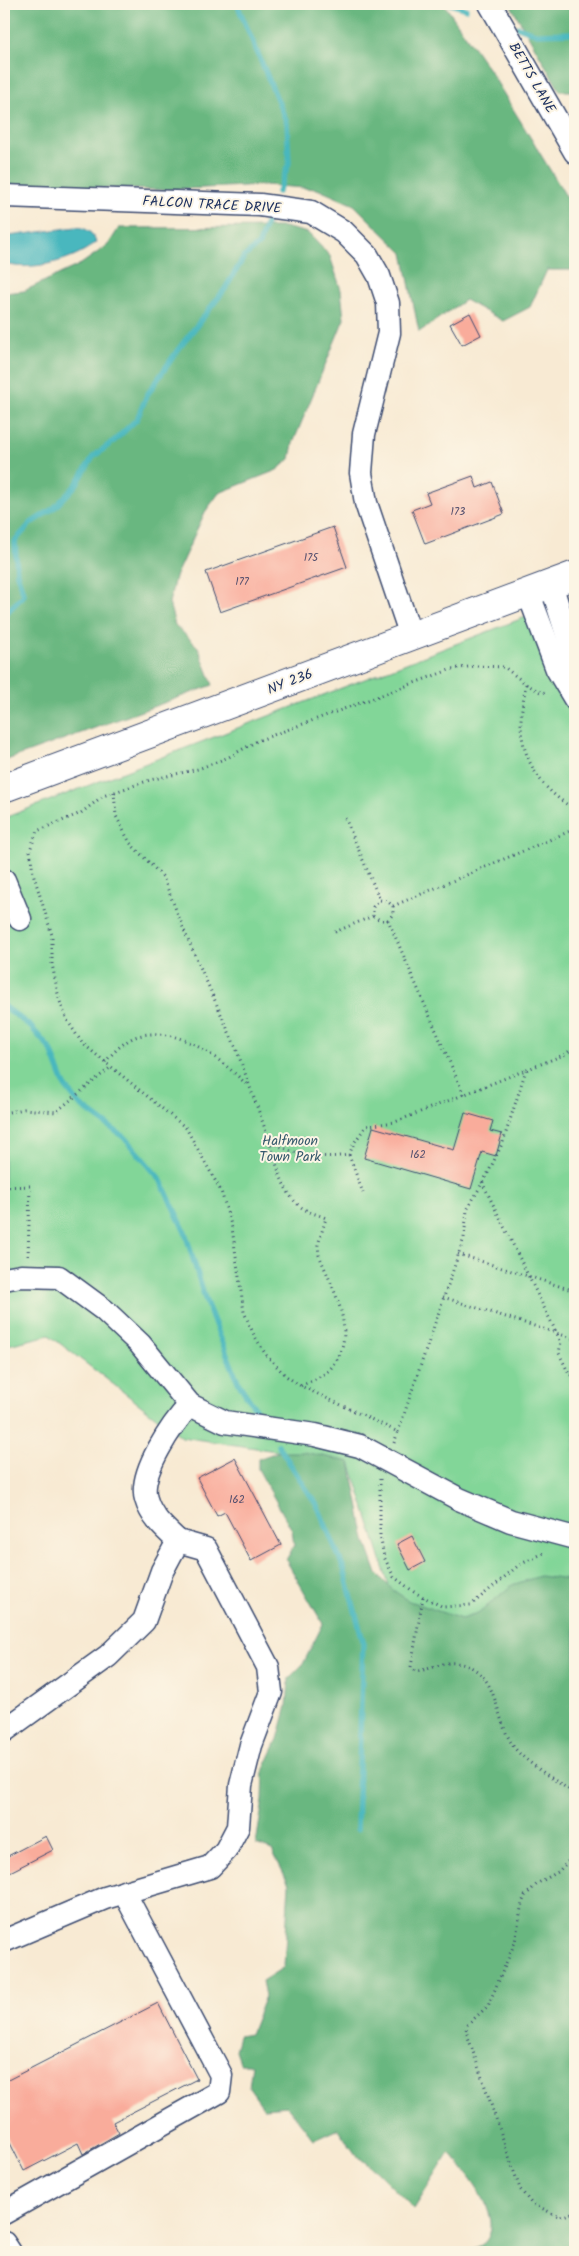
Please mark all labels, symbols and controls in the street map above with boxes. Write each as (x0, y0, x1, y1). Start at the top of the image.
street label: BETTS LANE (503, 38, 562, 118)
street label: FALCON TRACE DRIVE (142, 190, 283, 220)
house number: 173 (451, 503, 465, 521)
house number: 175 (304, 549, 319, 567)
house number: 177 (235, 573, 250, 591)
street label: NY 236 (264, 663, 316, 701)
park label: Halfmoon Town Park (259, 1130, 321, 1168)
house number: 162 (410, 1146, 426, 1164)
house number: 162 (229, 1491, 245, 1509)

